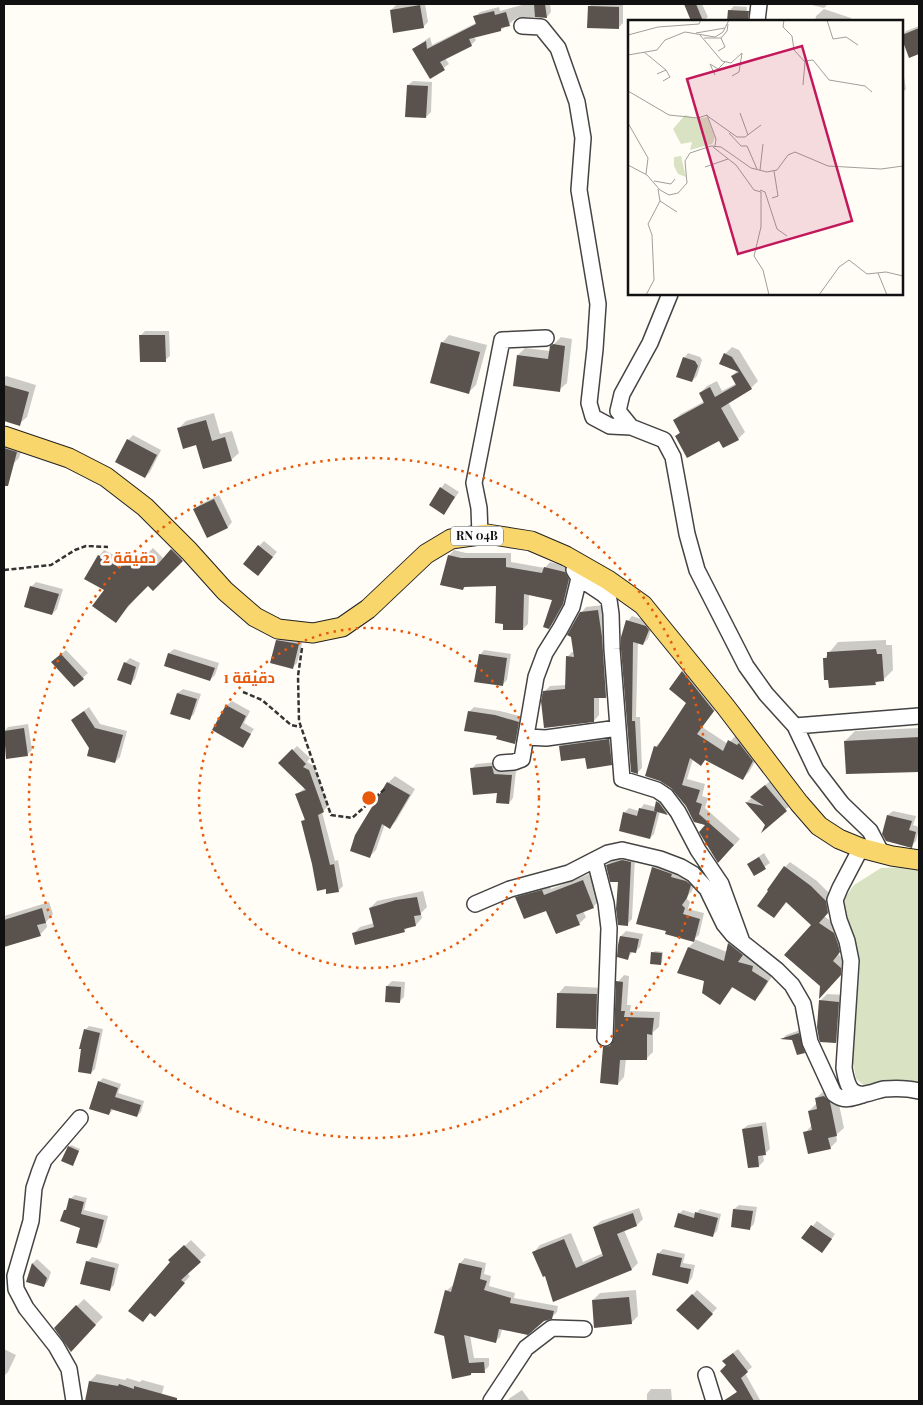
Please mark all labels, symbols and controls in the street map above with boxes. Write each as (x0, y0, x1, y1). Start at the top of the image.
inset map (628, 20, 903, 295)
road number: RN 04B (451, 526, 503, 546)
text: 2 دقيقة (102, 547, 156, 567)
text: 1 دقيقة (223, 667, 275, 687)
centre of rings (360, 789, 378, 807)

